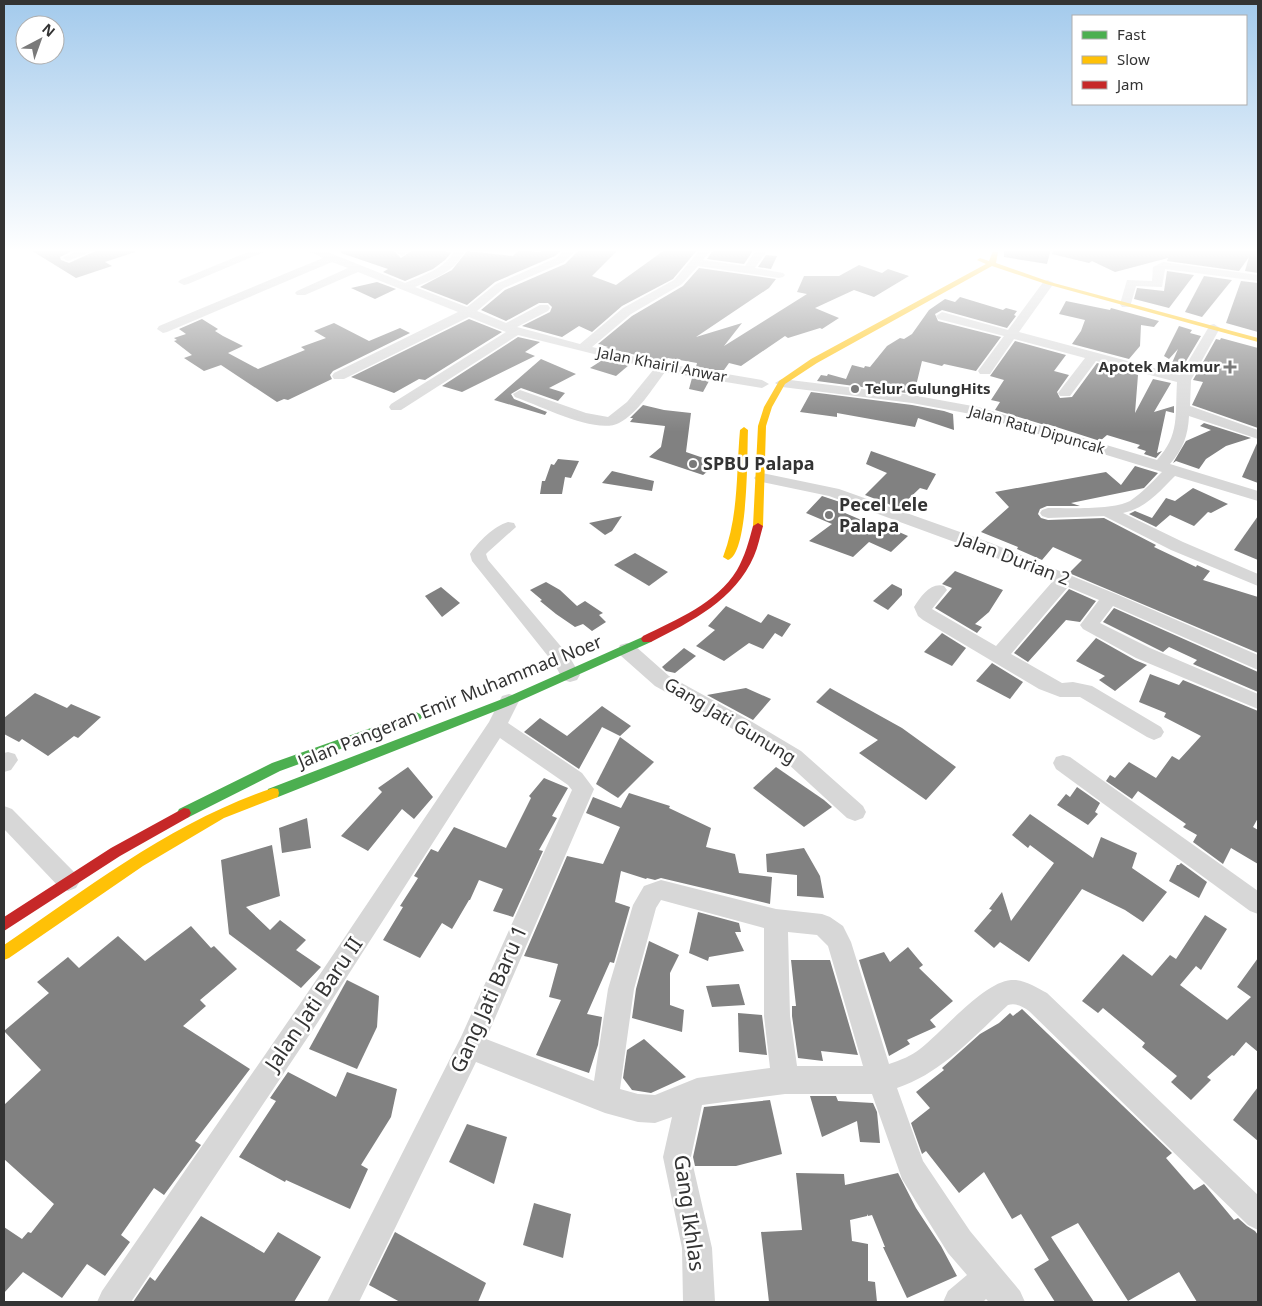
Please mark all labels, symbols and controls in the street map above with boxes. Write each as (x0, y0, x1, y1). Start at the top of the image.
north arrow (15, 15, 65, 65)
legend (1072, 15, 1247, 105)
text: N (38, 19, 59, 41)
text: Fast (1117, 24, 1146, 44)
text: Slow (1117, 49, 1150, 69)
text: Jam (1115, 74, 1144, 94)
street label: Jalan Khairil Anwar (594, 341, 729, 386)
place label: Apotek Makmur (1099, 356, 1220, 376)
marker: Apotek Makmur (1224, 361, 1236, 373)
place label: Telur GulungHits (865, 378, 990, 398)
marker: Telur GulungHits (849, 383, 861, 395)
street label: Jalan Ratu Dipuncak (965, 400, 1108, 458)
place label: SPBU Palapa (703, 451, 815, 475)
marker: SPBU Palapa (687, 458, 699, 470)
place label: Pecel Lele Palapa (839, 492, 928, 537)
marker: Pecel Lele Palapa (823, 509, 835, 521)
street label: Jalan Durian 2 (953, 525, 1074, 590)
street label: Jalan Pangeran Emir Muhammad Noer (292, 629, 606, 774)
street label: Gang Jati Gunung (660, 671, 801, 769)
street label: Gang Jati Baru 1 (443, 920, 533, 1077)
street label: Jalan Jati Baru II (257, 931, 368, 1078)
street label: Gang Ikhlas (668, 1153, 712, 1273)

